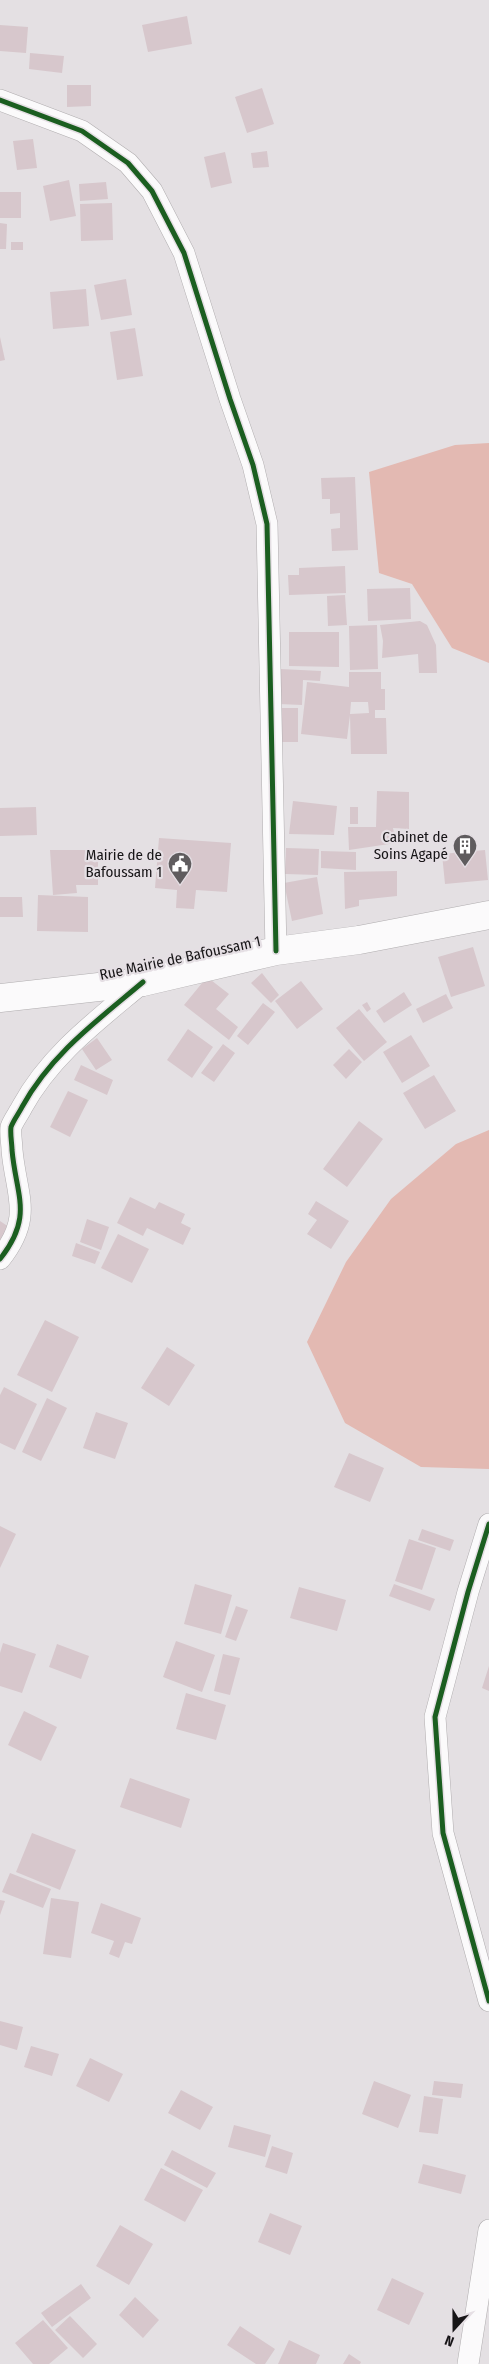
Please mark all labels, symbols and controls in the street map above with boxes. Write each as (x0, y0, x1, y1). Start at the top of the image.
place label: Cabinet de Soins Agapé (374, 828, 448, 863)
building icon: Cabinet de Soins Agapé (452, 833, 478, 867)
place label: Mairie de de Bafoussam 1 (85, 846, 162, 881)
public building icon: Mairie de de Bafoussam 1 (167, 851, 193, 885)
street label: Rue Mairie de Bafoussam 1 (98, 932, 262, 984)
north arrow (429, 2304, 479, 2354)
text: N (443, 2331, 456, 2350)

